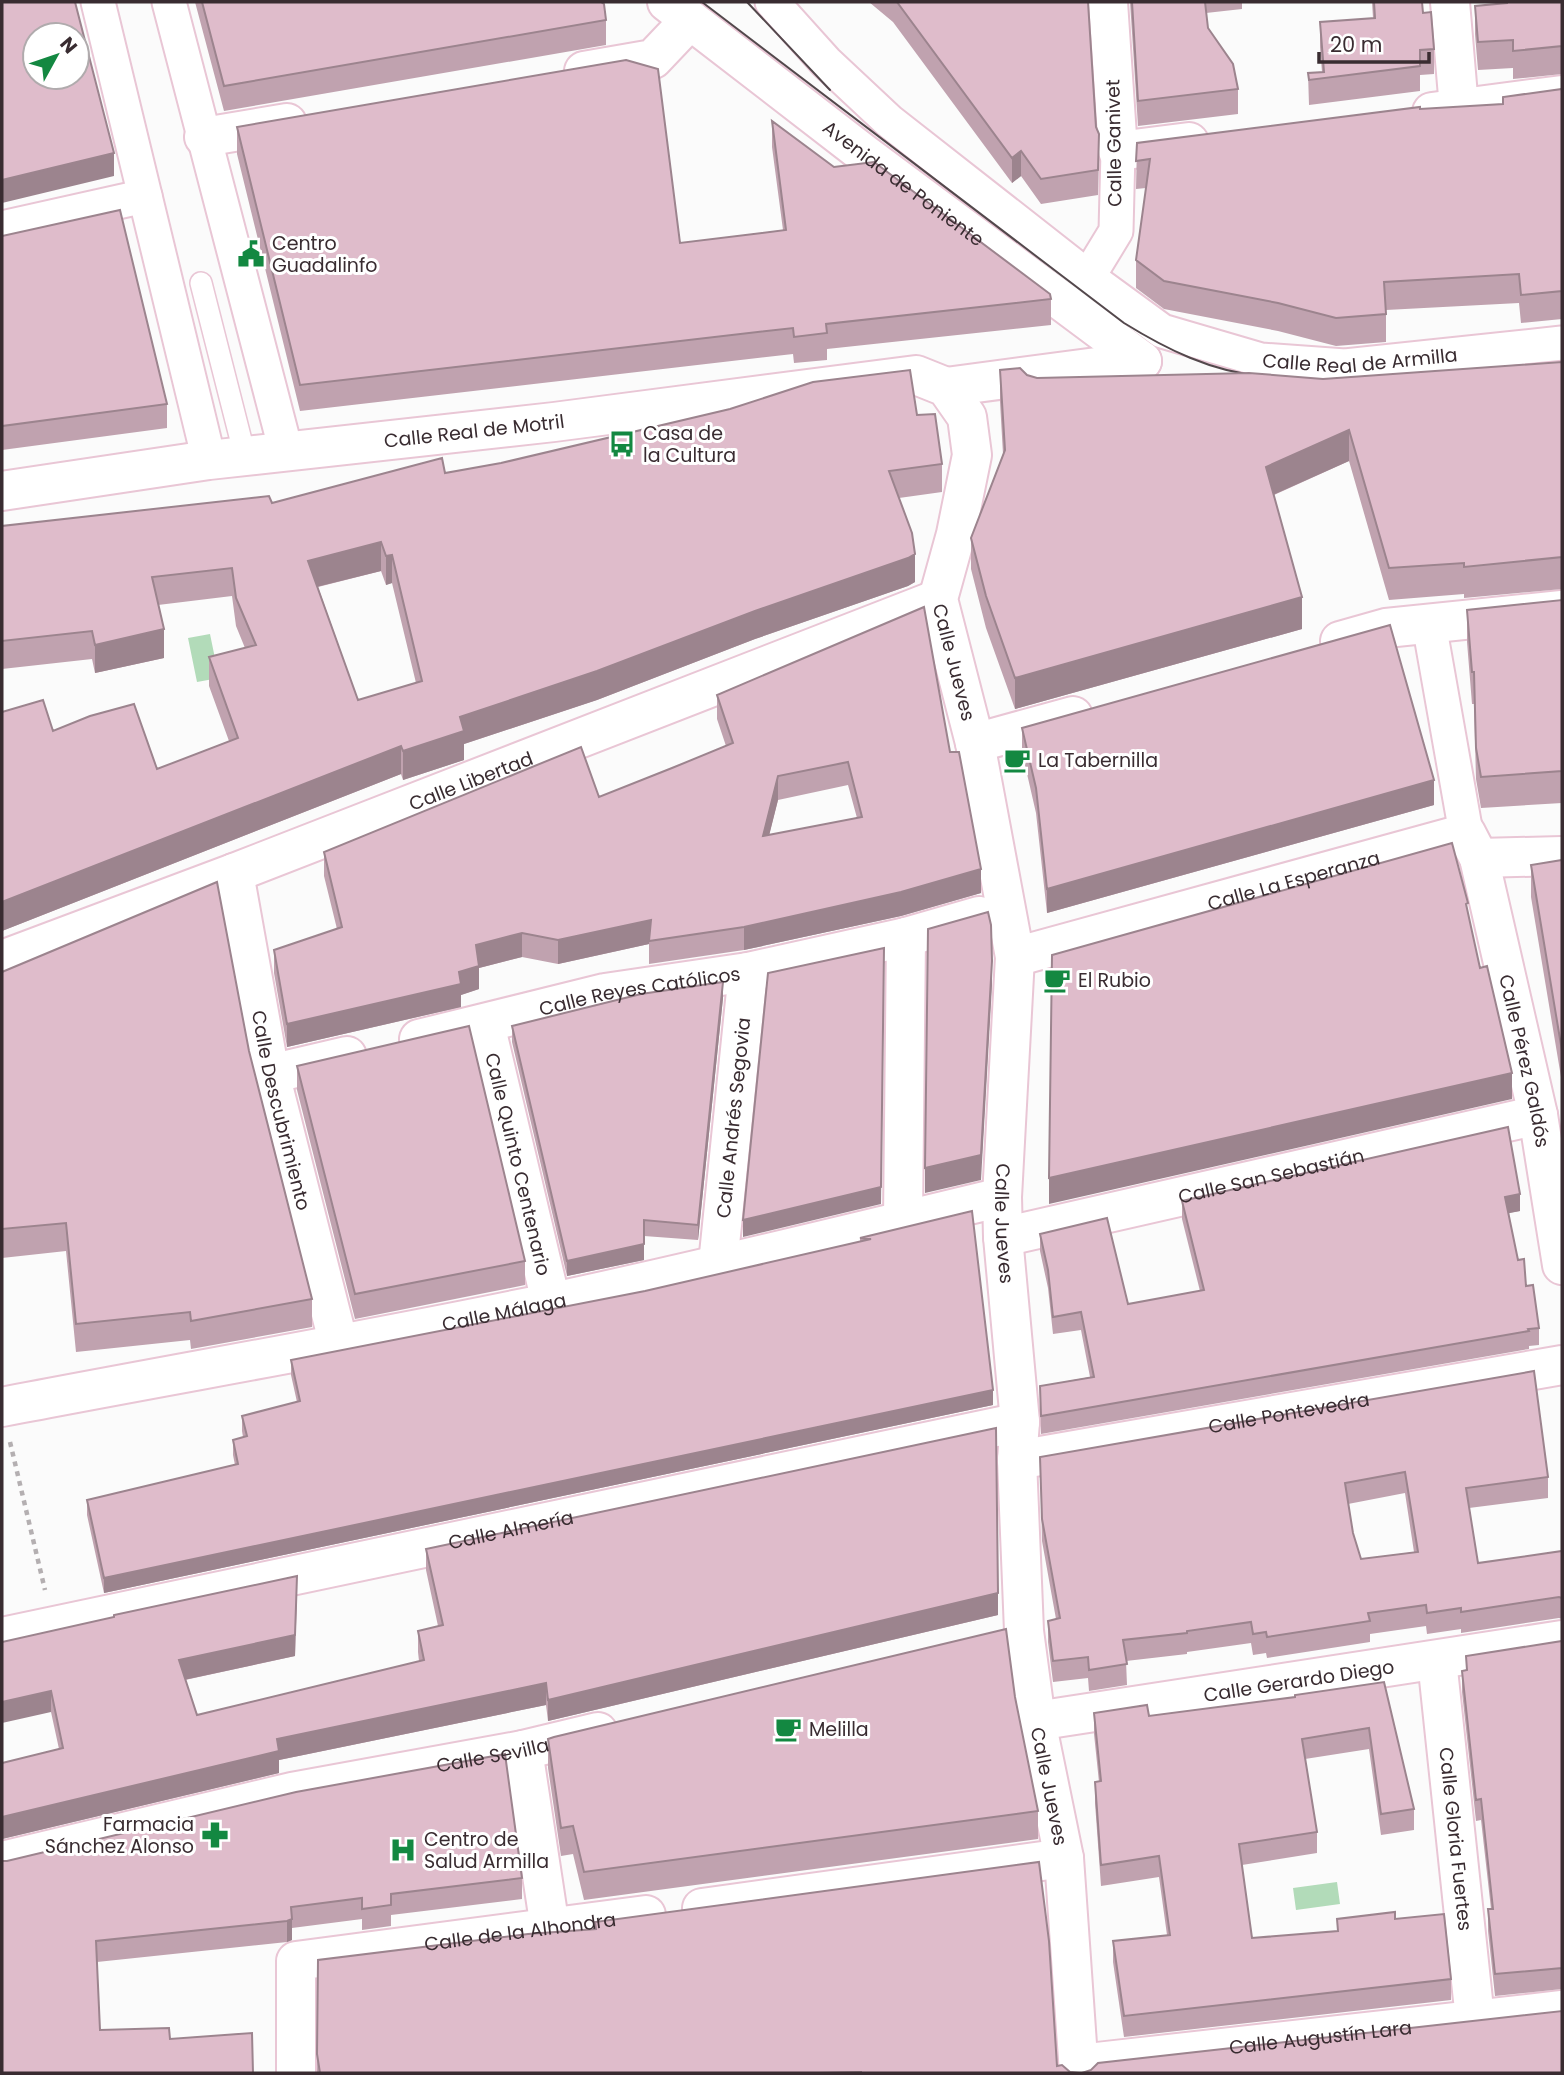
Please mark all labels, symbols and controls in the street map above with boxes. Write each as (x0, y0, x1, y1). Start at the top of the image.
north arrow (21, 21, 91, 91)
scale bar (1319, 21, 1429, 65)
text: 20 m (1330, 30, 1383, 59)
text: N (54, 31, 84, 60)
street label: Calle Ganivet (1099, 79, 1129, 207)
street label: Avenida de Poniente (817, 114, 990, 253)
place label: Centro Guadalinfo (272, 230, 377, 279)
public building icon: Centro Guadalinfo (236, 239, 266, 269)
street label: Calle Real de Armilla (1261, 341, 1459, 380)
street label: Calle Real de Motril (382, 407, 566, 454)
place label: Casa de la Cultura (643, 420, 736, 469)
bus stop icon: Casa de la Cultura (607, 429, 637, 459)
street label: Calle Jueves (926, 601, 982, 724)
street label: Calle Libertad (405, 744, 537, 817)
cafe icon: La Tabernilla (1002, 745, 1032, 775)
place label: La Tabernilla (1038, 747, 1158, 774)
street label: Calle La Esperanza (1204, 844, 1383, 917)
street label: Calle Reyes Católicos (536, 960, 742, 1022)
cafe icon: El Rubio (1042, 965, 1072, 995)
place label: El Rubio (1078, 967, 1151, 994)
street label: Calle Pérez Galdós (1493, 972, 1556, 1149)
street label: Calle Descubrimiento (245, 1008, 318, 1213)
street label: Calle Andrés Segovia (709, 1016, 757, 1219)
street label: Calle Quinto Centenario (479, 1050, 558, 1278)
street label: Calle San Sebastián (1175, 1142, 1367, 1210)
street label: Calle Jueves (988, 1163, 1021, 1285)
street label: Calle Málaga (440, 1286, 569, 1338)
street label: Calle Pontevedra (1206, 1385, 1372, 1440)
street label: Calle Almería (446, 1503, 576, 1556)
street label: Calle Gerardo Diego (1202, 1653, 1396, 1709)
cafe icon: Melilla (773, 1714, 803, 1744)
place label: Melilla (809, 1716, 869, 1743)
street label: Calle Jueves (1024, 1725, 1075, 1848)
street label: Calle Sevilla (434, 1731, 552, 1779)
street label: Calle Gloria Fuertes (1433, 1746, 1479, 1932)
place label: Farmacia Sánchez Alonso (45, 1811, 194, 1860)
pharmacy icon: Farmacia Sánchez Alonso (200, 1820, 230, 1850)
place label: Centro de Salud Armilla (424, 1826, 549, 1875)
hospital icon: Centro de Salud Armilla (388, 1835, 418, 1865)
street label: Calle de la Alhondra (423, 1906, 617, 1958)
street label: Calle Augustín Lara (1228, 2013, 1413, 2061)

